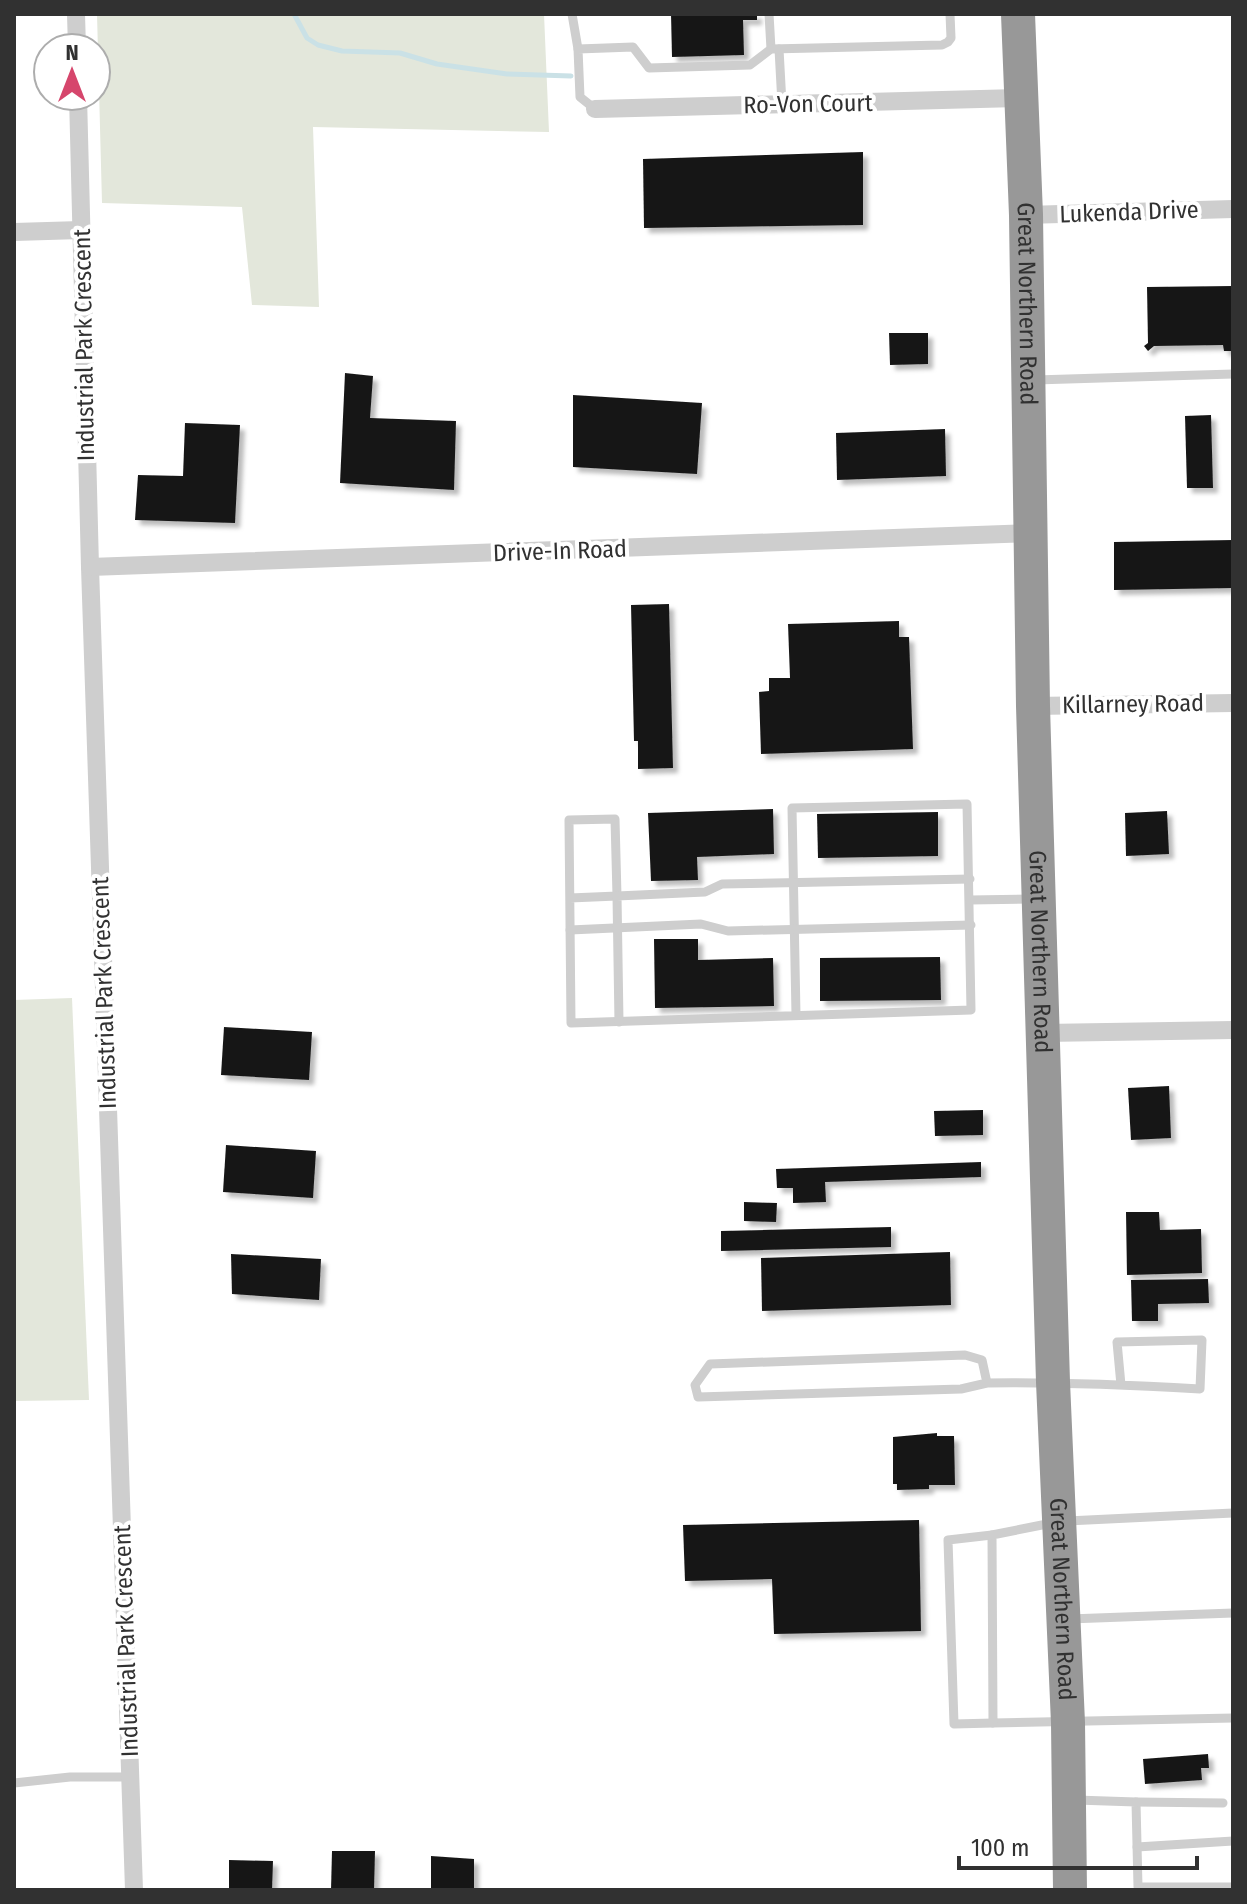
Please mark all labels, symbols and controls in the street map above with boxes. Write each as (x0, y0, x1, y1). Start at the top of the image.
north arrow (32, 32, 112, 112)
text: N (65, 39, 79, 66)
street label: Ro-Von Court (743, 89, 873, 119)
street label: Lukenda Drive (1059, 196, 1199, 228)
street label: Great Northern Road (1012, 202, 1043, 405)
street label: Industrial Park Crescent (68, 228, 100, 461)
street label: Drive-In Road (493, 535, 627, 567)
street label: Killarney Road (1062, 689, 1204, 719)
street label: Great Northern Road (1023, 850, 1057, 1053)
street label: Industrial Park Crescent (86, 876, 122, 1110)
street label: Great Northern Road (1044, 1497, 1081, 1701)
street label: Industrial Park Crescent (108, 1524, 144, 1758)
scale bar (959, 1820, 1197, 1870)
text: 100 m (971, 1834, 1029, 1862)

